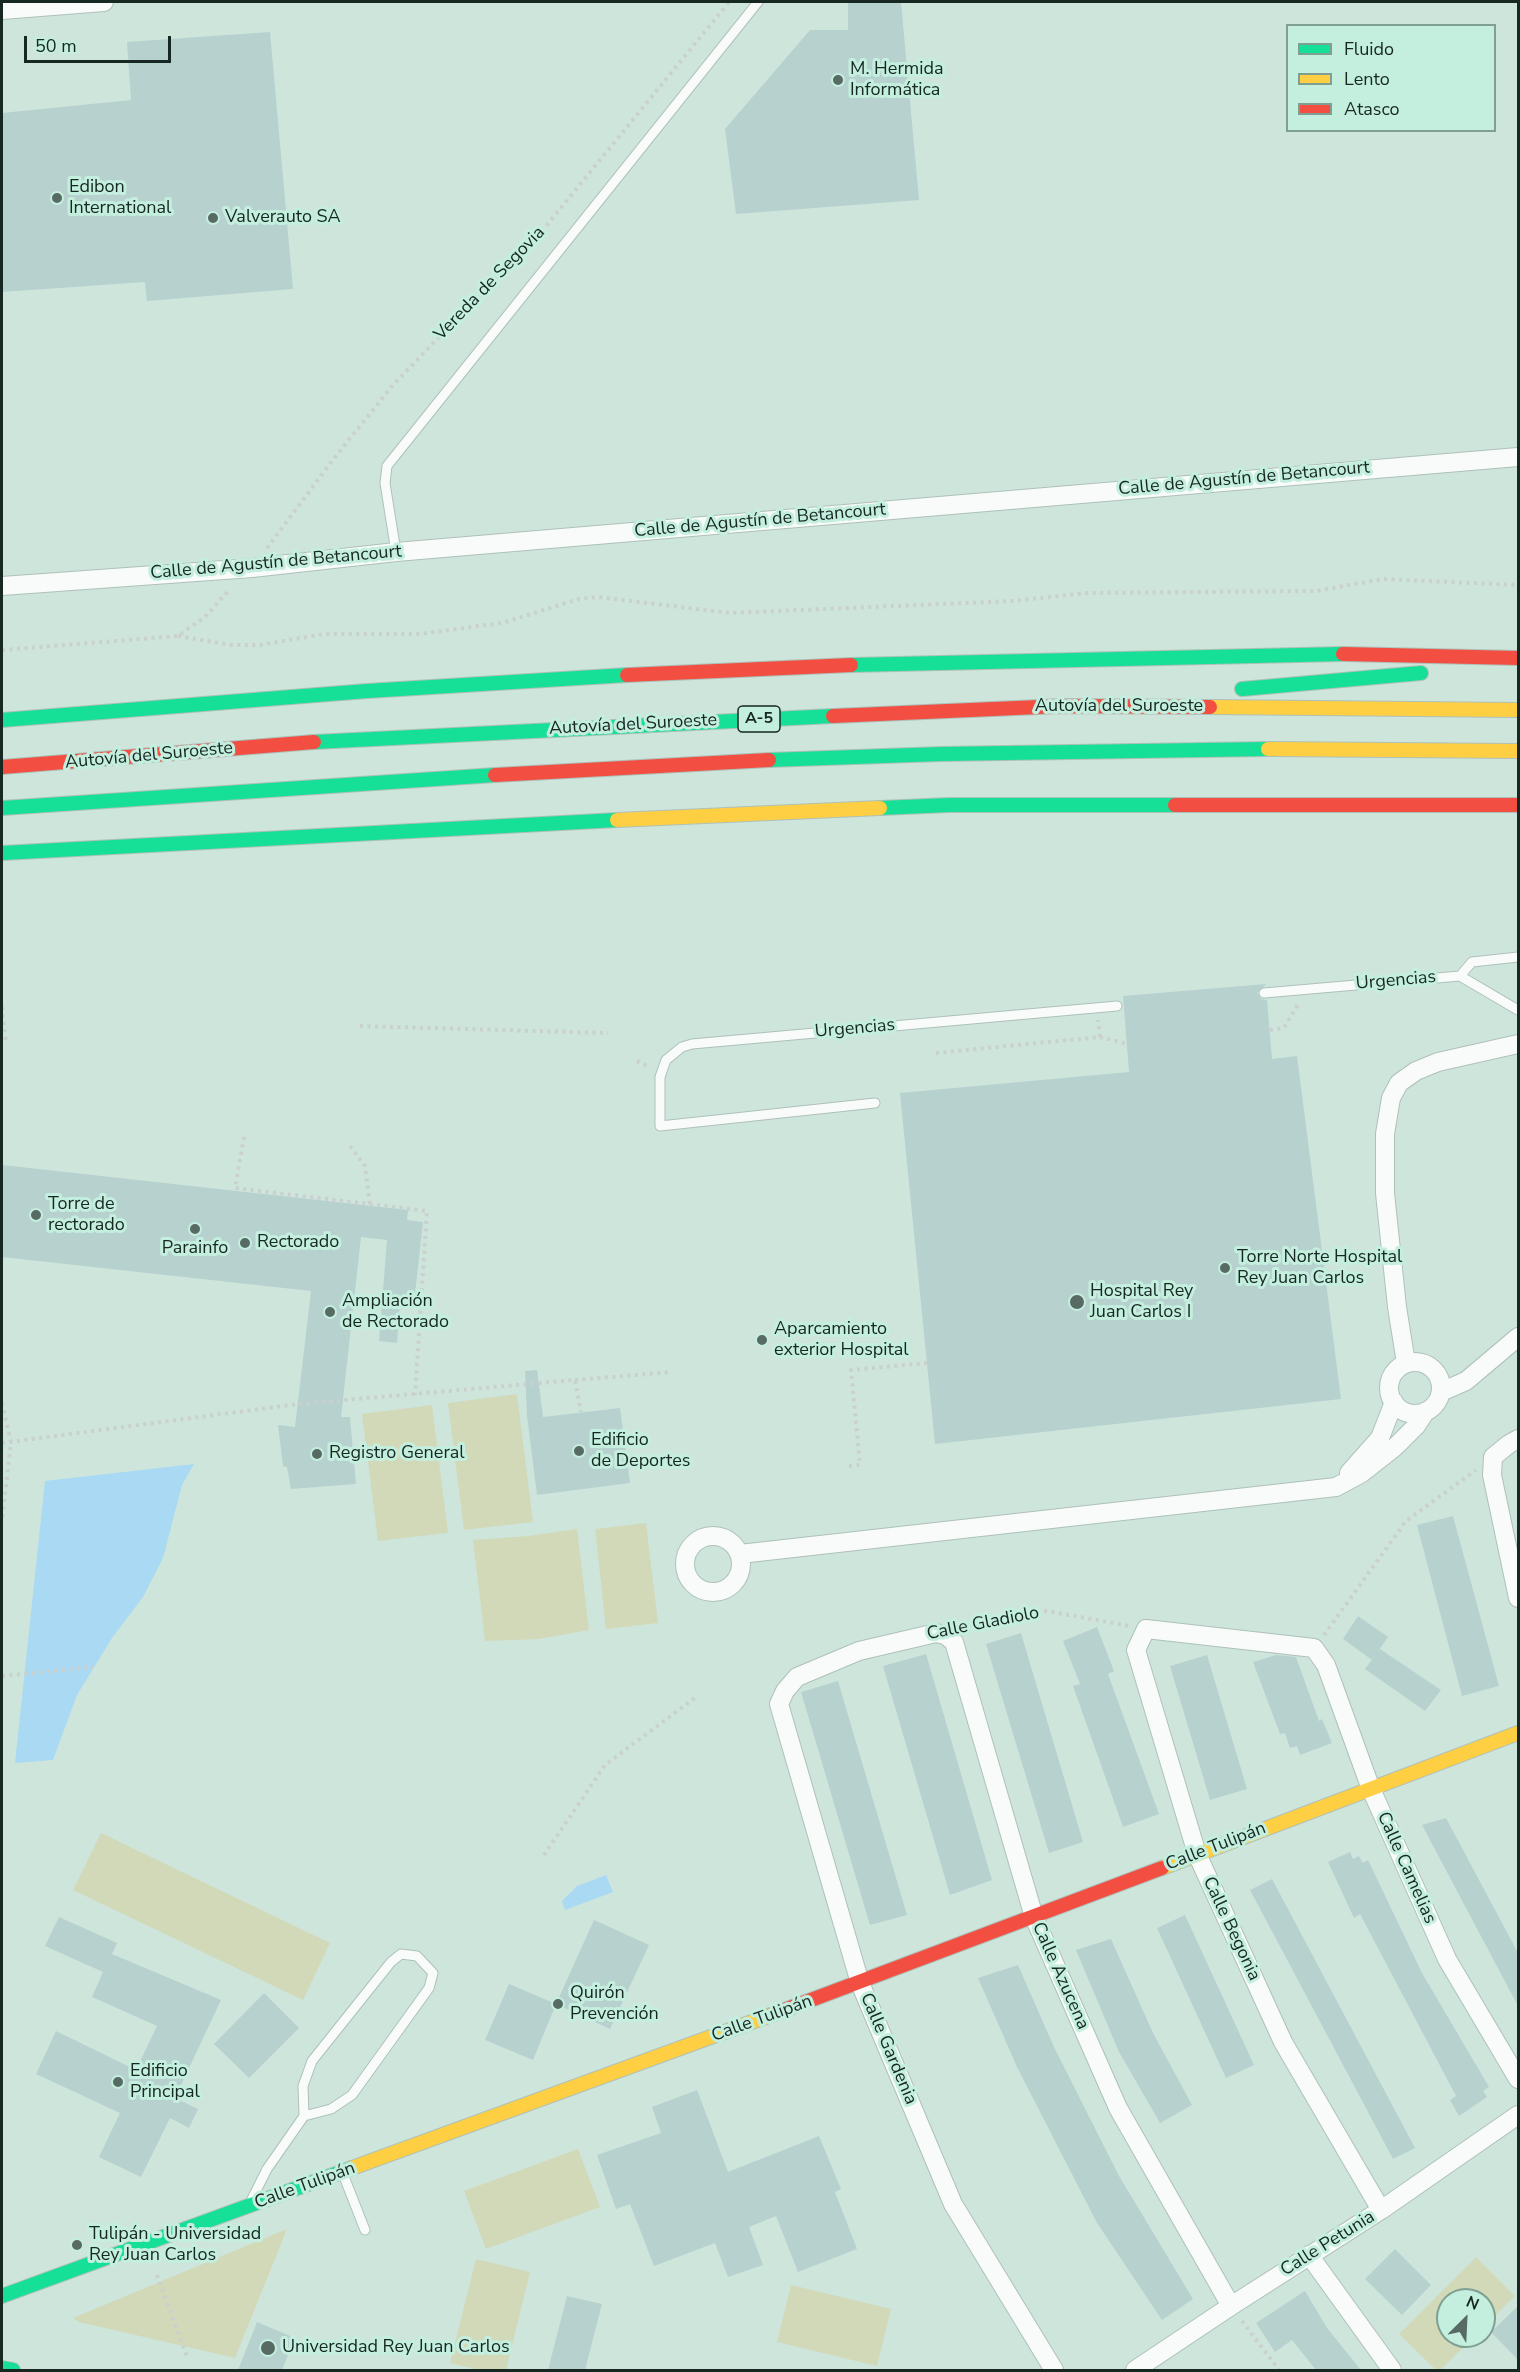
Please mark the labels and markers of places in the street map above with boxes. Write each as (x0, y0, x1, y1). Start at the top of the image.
place label: M. Hermida Informática (850, 59, 943, 101)
marker: M. Hermida Informática (831, 73, 845, 87)
place label: Edibon International (69, 177, 171, 219)
marker: Edibon International (50, 191, 64, 205)
place label: Valverauto SA (225, 207, 341, 229)
marker: Valverauto SA (206, 211, 220, 225)
place label: Torre de rectorado (48, 1194, 125, 1236)
marker: Torre de rectorado (29, 1208, 43, 1222)
marker: Parainfo (188, 1222, 202, 1236)
place label: Rectorado (257, 1232, 339, 1254)
marker: Rectorado (238, 1236, 252, 1250)
place label: Parainfo (162, 1238, 228, 1260)
place label: Torre Norte Hospital Rey Juan Carlos (1237, 1247, 1402, 1290)
marker: Torre Norte Hospital Rey Juan Carlos (1218, 1261, 1232, 1275)
place label: Hospital Rey Juan Carlos I (1090, 1281, 1193, 1324)
place label: Ampliación de Rectorado (342, 1291, 449, 1334)
marker: Hospital Rey Juan Carlos I (1068, 1293, 1086, 1311)
marker: Ampliación de Rectorado (323, 1305, 337, 1319)
place label: Aparcamiento exterior Hospital (774, 1319, 909, 1362)
marker: Aparcamiento exterior Hospital (755, 1333, 769, 1347)
place label: Edificio de Deportes (591, 1430, 690, 1472)
place label: Registro General (329, 1443, 465, 1465)
marker: Edificio de Deportes (572, 1444, 586, 1458)
marker: Registro General (310, 1447, 324, 1461)
place label: Quirón Prevención (570, 1983, 659, 2026)
marker: Quirón Prevención (551, 1997, 565, 2011)
place label: Edificio Principal (130, 2061, 200, 2104)
marker: Edificio Principal (111, 2075, 125, 2089)
place label: Tulipán - Universidad Rey Juan Carlos (89, 2224, 261, 2266)
marker: Tulipán - Universidad Rey Juan Carlos (70, 2238, 84, 2252)
place label: Universidad Rey Juan Carlos (282, 2337, 510, 2359)
marker: Universidad Rey Juan Carlos (259, 2339, 277, 2357)

